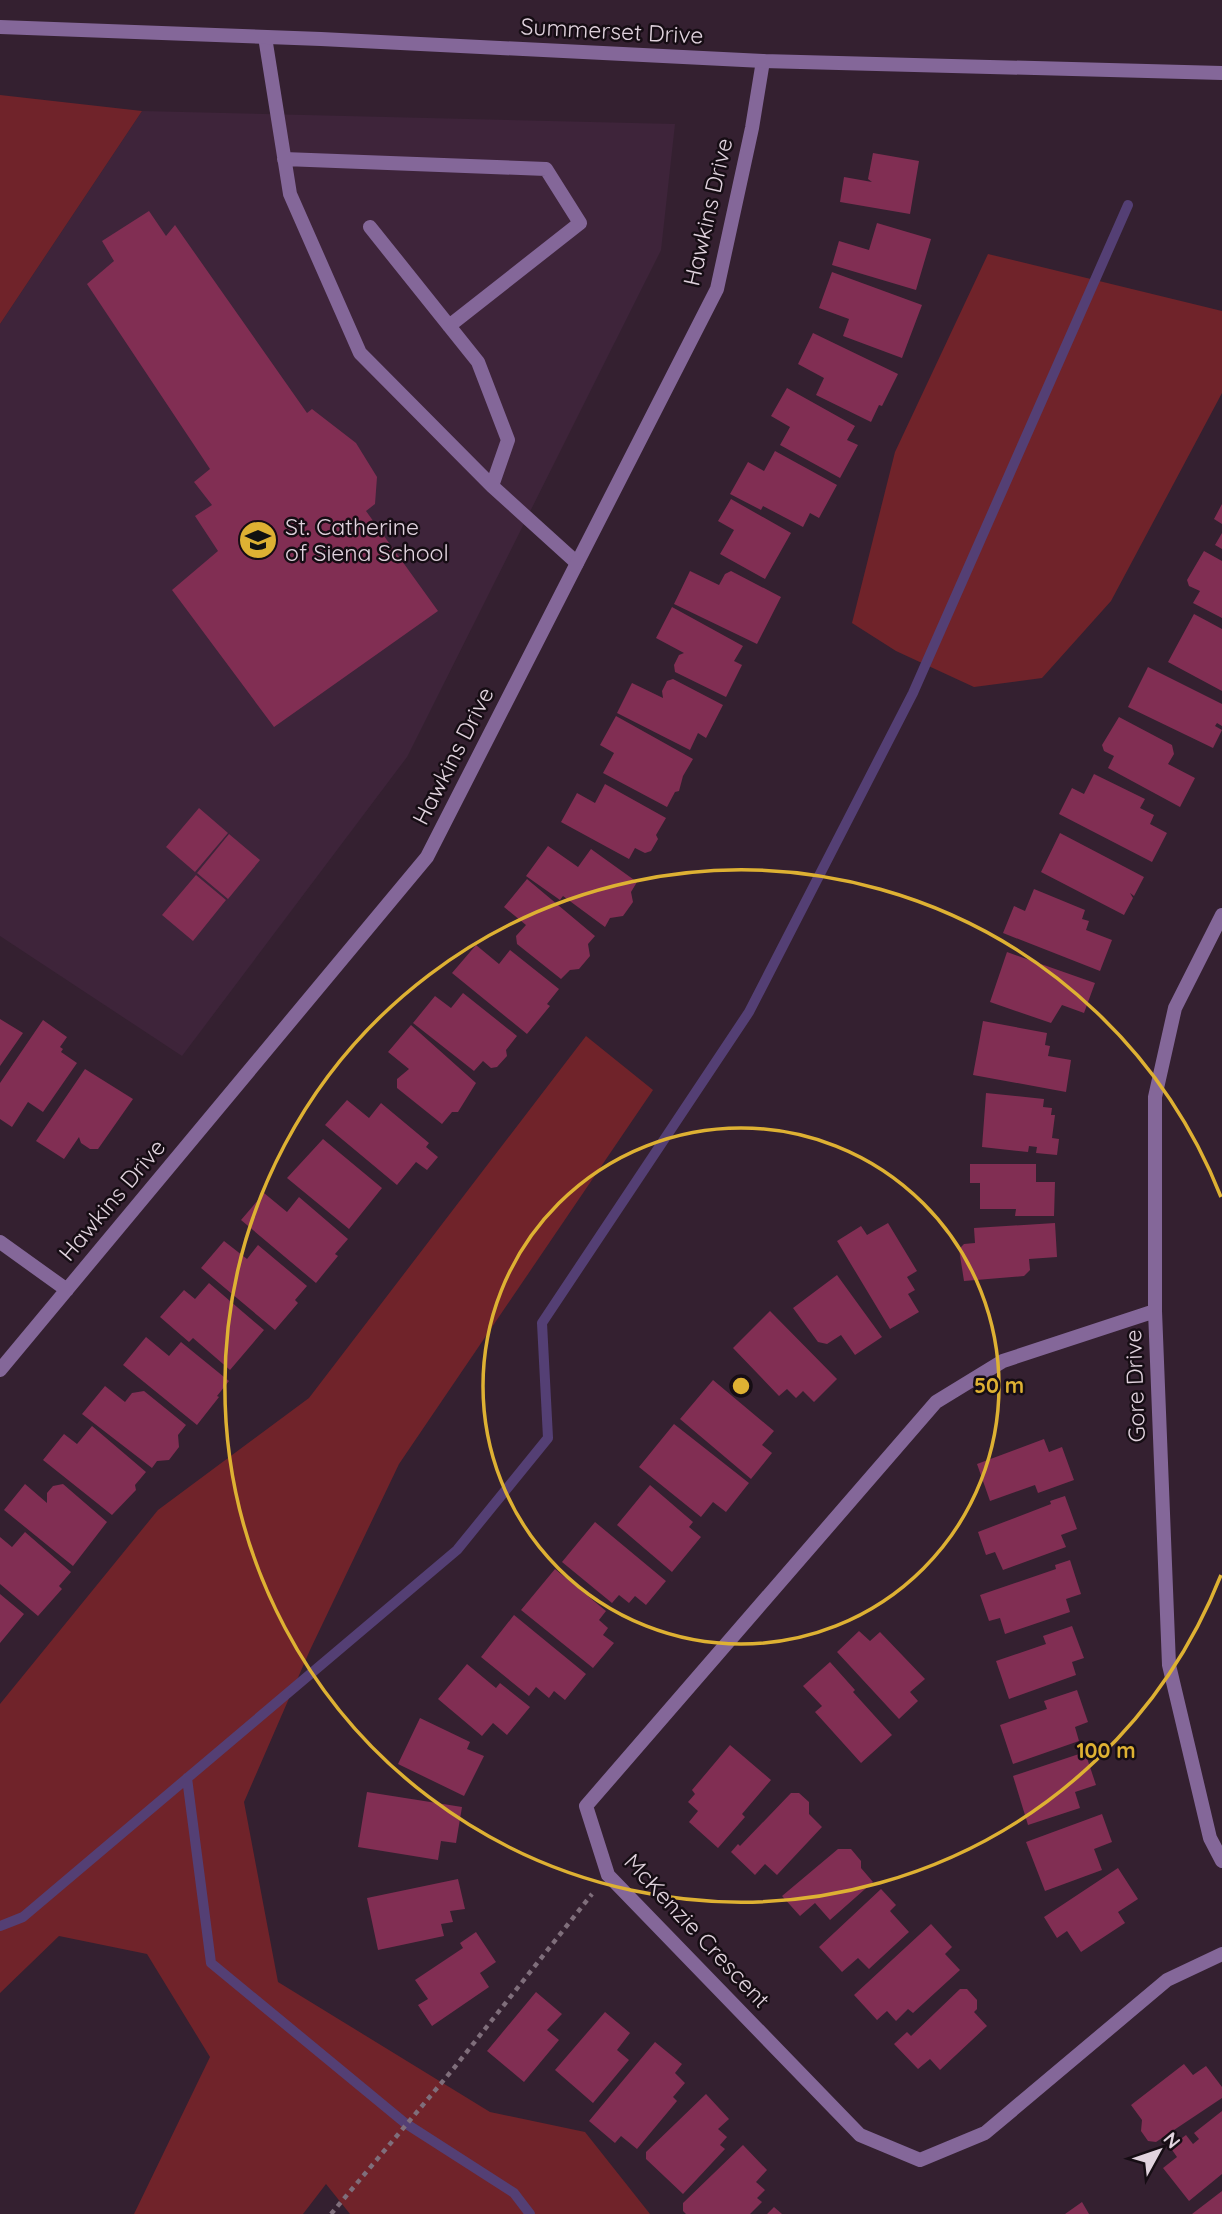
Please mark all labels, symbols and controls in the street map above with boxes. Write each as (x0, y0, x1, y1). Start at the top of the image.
street label: Summerset Drive (520, 11, 704, 50)
street label: Hawkins Drive (676, 135, 739, 289)
place label: St. Catherine of Siena School (285, 512, 449, 567)
school or university icon: St. Catherine of Siena School (237, 519, 279, 561)
street label: Hawkins Drive (405, 682, 500, 829)
street label: Hawkins Drive (52, 1133, 171, 1267)
street label: Gore Drive (1118, 1329, 1151, 1443)
text: 50 m (974, 1372, 1024, 1398)
centre of rings (729, 1374, 753, 1398)
text: 100 m (1076, 1737, 1136, 1763)
street label: McKenzie Crescent (618, 1847, 777, 2014)
north arrow (1124, 2116, 1194, 2186)
text: N (1158, 2127, 1186, 2153)

